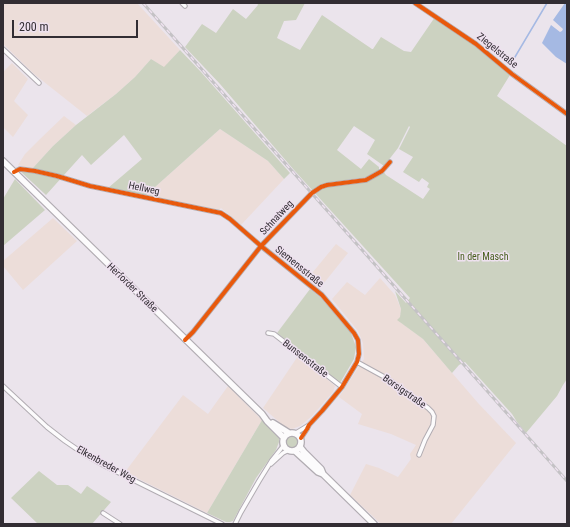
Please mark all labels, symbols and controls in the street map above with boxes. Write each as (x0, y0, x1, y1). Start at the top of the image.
scale bar (14, 12, 140, 38)
text: 200 m (19, 20, 49, 34)
street label: Ziegelstraße (474, 31, 520, 71)
street label: Hellweg (127, 180, 161, 198)
street label: Schnatweg (258, 198, 296, 238)
street label: Siemensstraße (272, 244, 326, 290)
park label: In der Masch (458, 251, 508, 263)
street label: Herforder Straße (104, 261, 160, 315)
street label: Bunsenstraße (280, 338, 330, 380)
street label: Borsigstraße (380, 373, 428, 411)
street label: Elkenbreder Weg (74, 444, 138, 486)

